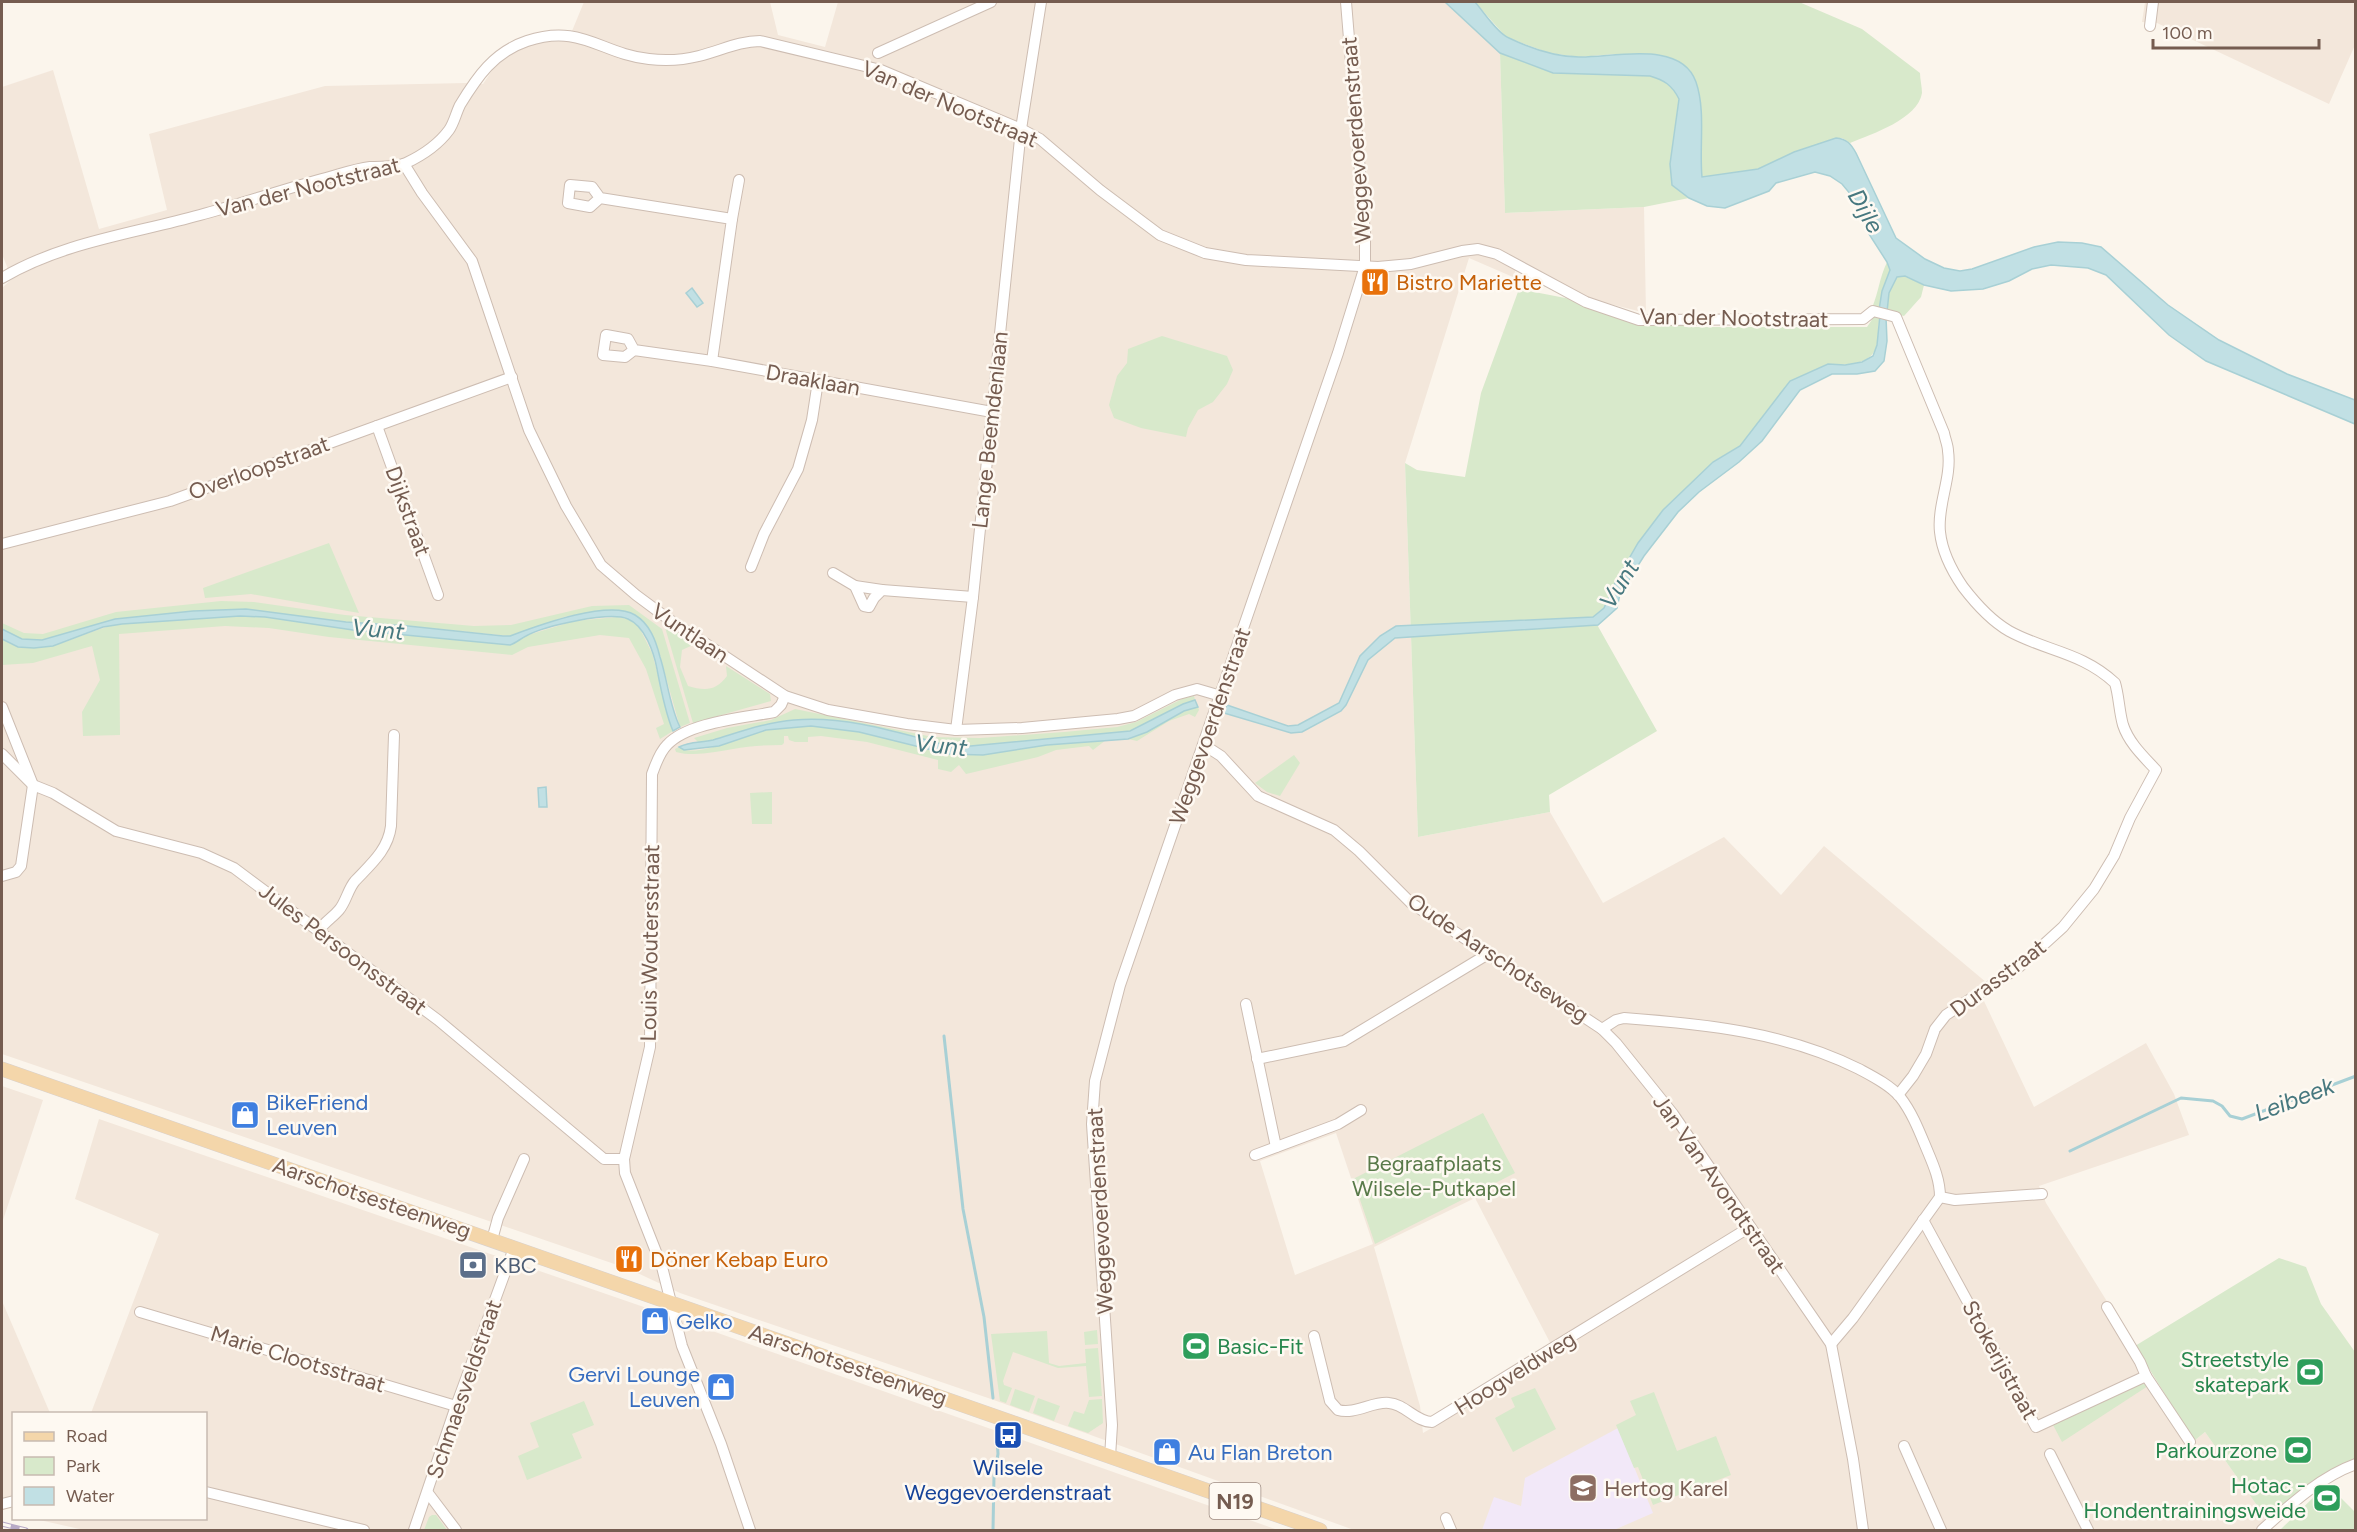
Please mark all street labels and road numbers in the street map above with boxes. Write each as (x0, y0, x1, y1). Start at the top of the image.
street label: Weggevoerdenstraat (1335, 36, 1377, 244)
street label: Van der Nootstraat (858, 55, 1042, 153)
street label: Van der Nootstraat (213, 151, 403, 223)
street label: Van der Nootstraat (1639, 303, 1829, 333)
street label: Lange Beemdenlaan (966, 330, 1014, 530)
street label: Draaklaan (764, 358, 862, 402)
street label: Overloopstraat (185, 430, 333, 506)
street label: Dijkstraat (379, 462, 437, 560)
street label: Vuntlaan (646, 597, 734, 669)
street label: Weggevoerdenstraat (1164, 624, 1256, 828)
street label: Louis Woutersstraat (635, 844, 665, 1042)
street label: Jules Persoonsstraat (254, 877, 432, 1021)
street label: Oude Aarschotseweg (1402, 887, 1594, 1029)
street label: Durasstraat (1945, 933, 2051, 1023)
street label: Jan Van Avondtstraat (1647, 1089, 1791, 1279)
street label: Weggevoerdenstraat (1081, 1107, 1119, 1315)
street label: Aarschotsesteenweg (269, 1151, 475, 1245)
street label: Schmaesveldstraat (421, 1296, 507, 1482)
street label: Stokerijstraat (1956, 1296, 2044, 1424)
street label: Aarschotsesteenweg (745, 1318, 951, 1412)
street label: Marie Clootsstraat (207, 1320, 389, 1398)
street label: Hoogveldweg (1449, 1325, 1581, 1421)
road number: N19 (1210, 1483, 1260, 1519)

